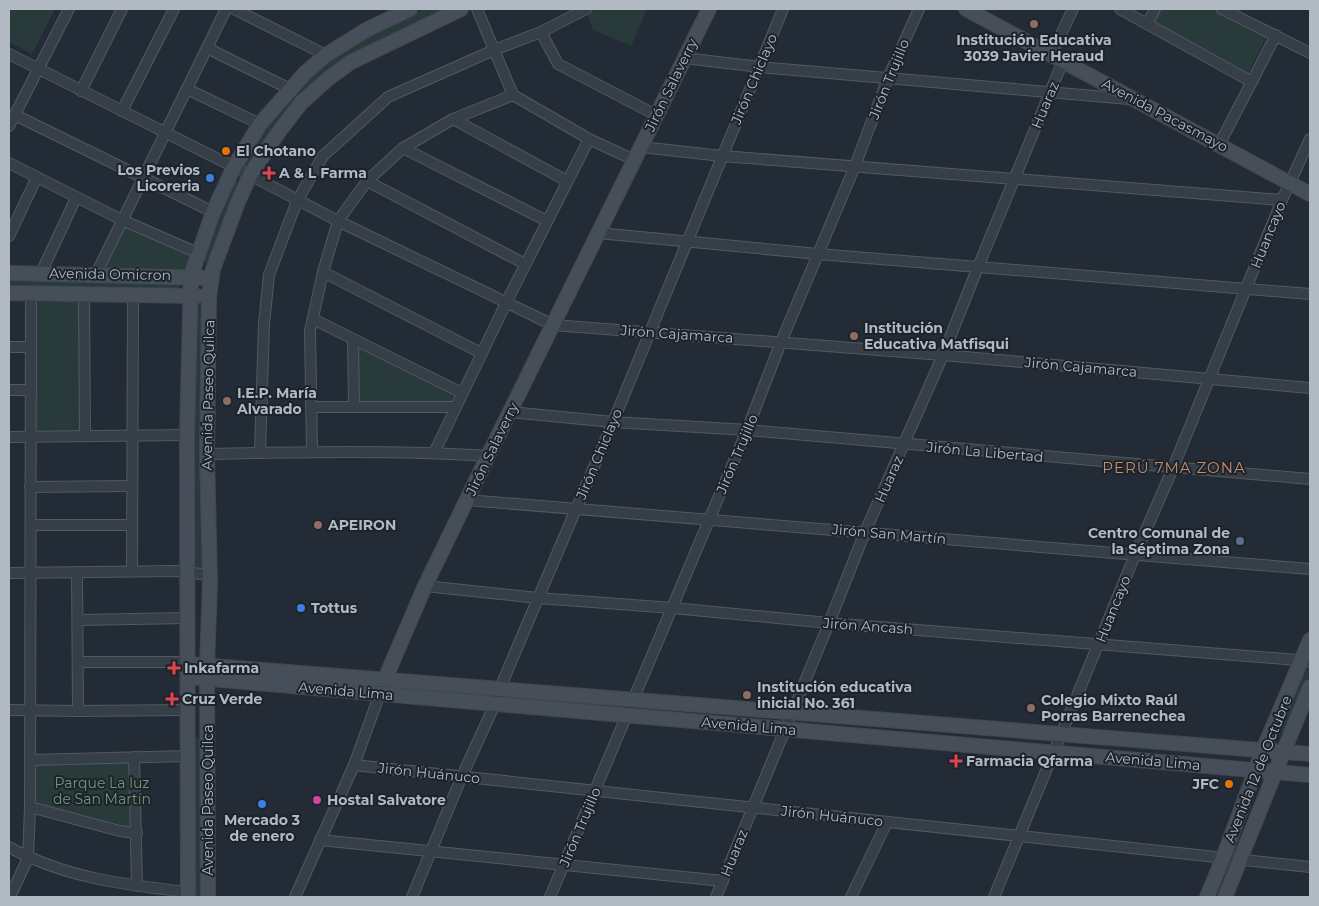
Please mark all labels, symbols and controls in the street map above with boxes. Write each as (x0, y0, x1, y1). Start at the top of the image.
marker: Institución Educativa 3039 Javier Heraud (1028, 18, 1040, 30)
street label: Jirón Chiclayo (726, 31, 781, 128)
place label: Institución Educativa 3039 Javier Heraud (956, 31, 1112, 65)
street label: Jirón Salaverry (640, 35, 701, 135)
street label: Jirón Trujillo (864, 36, 913, 123)
street label: Avenida Pacasmayo (1099, 74, 1231, 156)
street label: Huaraz (1027, 79, 1063, 131)
place label: El Chotano (236, 142, 316, 160)
marker: El Chotano (220, 145, 232, 157)
place label: Los Previos Licoreria (117, 161, 201, 195)
place label: A & L Farma (278, 164, 367, 182)
marker: A & L Farma (263, 167, 275, 179)
marker: Los Previos Licoreria (204, 172, 216, 184)
street label: Huancayo (1246, 199, 1290, 271)
street label: Avenida Omicron (49, 264, 171, 284)
street label: Avenida Paseo Quilca (198, 319, 218, 471)
place label: Institución Educativa Matfisqui (864, 319, 1009, 353)
street label: Jirón Cajamarca (619, 321, 734, 347)
marker: Institución Educativa Matfisqui (848, 330, 860, 342)
street label: Jirón Cajamarca (1023, 353, 1138, 381)
place label: I.E.P. María Alvarado (236, 384, 317, 418)
marker: I.E.P. María Alvarado (221, 395, 233, 407)
street label: Jirón Salaverry (461, 399, 522, 499)
street label: Jirón Chiclayo (571, 406, 626, 503)
street label: Jirón Trujillo (712, 411, 762, 498)
street label: Jirón La Libertad (925, 438, 1044, 466)
street label: Huaraz (871, 453, 907, 505)
district label: PERÚ 7MA ZONA (1102, 458, 1246, 477)
place label: APEIRON (327, 516, 396, 534)
marker: APEIRON (312, 519, 324, 531)
street label: Jirón San Martín (830, 520, 947, 548)
place label: Centro Comunal de la Séptima Zona (1088, 524, 1230, 558)
marker: Centro Comunal de la Séptima Zona (1234, 535, 1246, 547)
street label: Huancayo (1091, 573, 1135, 645)
place label: Tottus (311, 599, 358, 617)
marker: Tottus (295, 602, 307, 614)
street label: Jirón Ancash (821, 614, 914, 638)
place label: Inkafarma (184, 659, 259, 677)
marker: Inkafarma (168, 662, 180, 674)
street label: Avenida Lima (298, 678, 394, 704)
place label: Institución educativa inicial No. 361 (757, 678, 912, 712)
marker: Institución educativa inicial No. 361 (741, 689, 753, 701)
place label: Cruz Verde (182, 690, 262, 708)
place label: Colegio Mixto Raúl Porras Barrenechea (1041, 691, 1186, 725)
marker: Cruz Verde (166, 693, 178, 705)
street label: Avenida 12 de Octubre (1220, 693, 1296, 845)
marker: Colegio Mixto Raúl Porras Barrenechea (1025, 702, 1037, 714)
street label: Avenida Lima (701, 713, 797, 739)
street label: Avenida Paseo Quilca (199, 725, 217, 875)
street label: Avenida Lima (1105, 748, 1201, 774)
place label: Farmacia Qfarma (966, 752, 1093, 770)
marker: Farmacia Qfarma (950, 755, 962, 767)
street label: Jirón Huánuco (376, 759, 481, 787)
park label: Parque La luz de San Martín (53, 774, 151, 808)
place label: JFC (1191, 775, 1219, 793)
marker: JFC (1223, 778, 1235, 790)
street label: Jirón Trujillo (555, 784, 605, 871)
place label: Hostal Salvatore (327, 791, 446, 809)
marker: Hostal Salvatore (311, 794, 323, 806)
marker: Mercado 3 de enero (256, 798, 268, 810)
street label: Jirón Huánuco (779, 802, 884, 830)
place label: Mercado 3 de enero (224, 811, 300, 845)
street label: Huaraz (716, 827, 752, 879)

